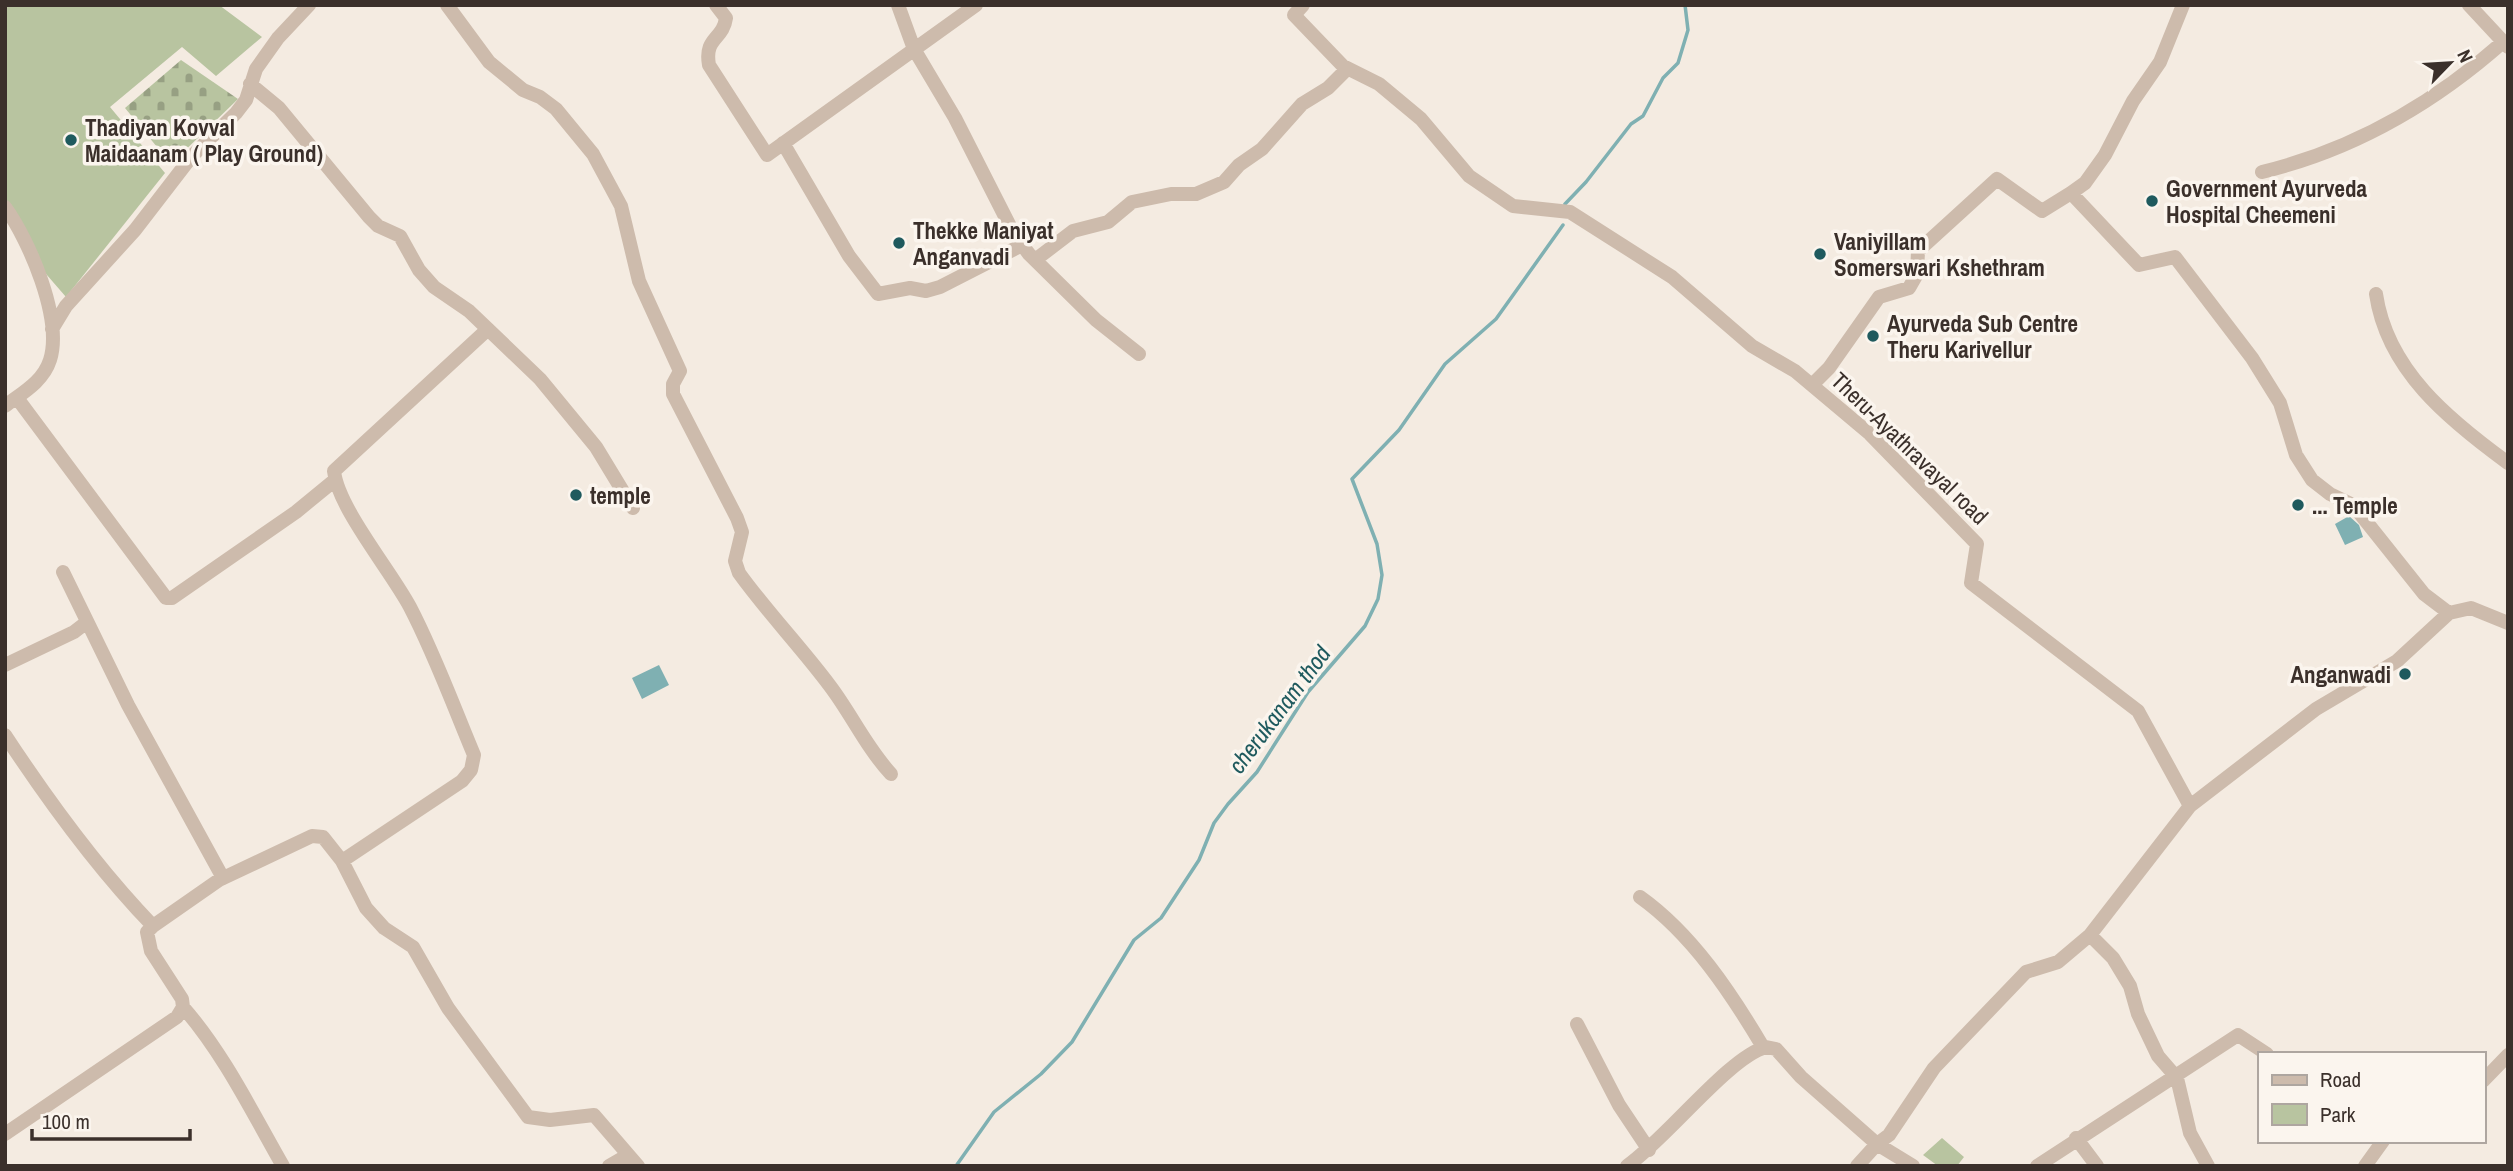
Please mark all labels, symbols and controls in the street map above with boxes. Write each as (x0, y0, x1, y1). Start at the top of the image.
north arrow (2415, 28, 2485, 98)
text: N (2451, 45, 2480, 66)
place label: Thadiyan Kovval Maidaanam ( Play Ground) (85, 112, 323, 169)
marker: Thadiyan Kovval Maidaanam ( Play Ground) (63, 132, 79, 148)
place label: Government Ayurveda Hospital Cheemeni (2166, 173, 2367, 230)
marker: Government Ayurveda Hospital Cheemeni (2144, 193, 2160, 209)
place label: Thekke Maniyat Anganvadi (913, 215, 1053, 272)
place label: Vaniyillam Somerswari Kshethram (1834, 226, 2045, 283)
marker: Thekke Maniyat Anganvadi (891, 235, 907, 251)
marker: Vaniyillam Somerswari Kshethram (1812, 246, 1828, 262)
place label: Ayurveda Sub Centre Theru Karivellur (1887, 308, 2078, 365)
marker: Ayurveda Sub Centre Theru Karivellur (1865, 328, 1881, 344)
street label: Theru-Ayathravayal road (1825, 365, 1995, 531)
place label: temple (590, 480, 651, 511)
marker: temple (568, 487, 584, 503)
place label: ... Temple (2312, 490, 2398, 521)
marker: ... Temple (2290, 497, 2306, 513)
water label: cherukanam thod (1220, 638, 1338, 779)
place label: Anganwadi (2290, 659, 2391, 690)
marker: Anganwadi (2397, 666, 2413, 682)
legend (2258, 1052, 2485, 1143)
text: Road (2320, 1065, 2361, 1094)
scale bar (32, 1098, 189, 1142)
text: Park (2320, 1100, 2356, 1129)
text: 100 m (42, 1107, 90, 1136)

